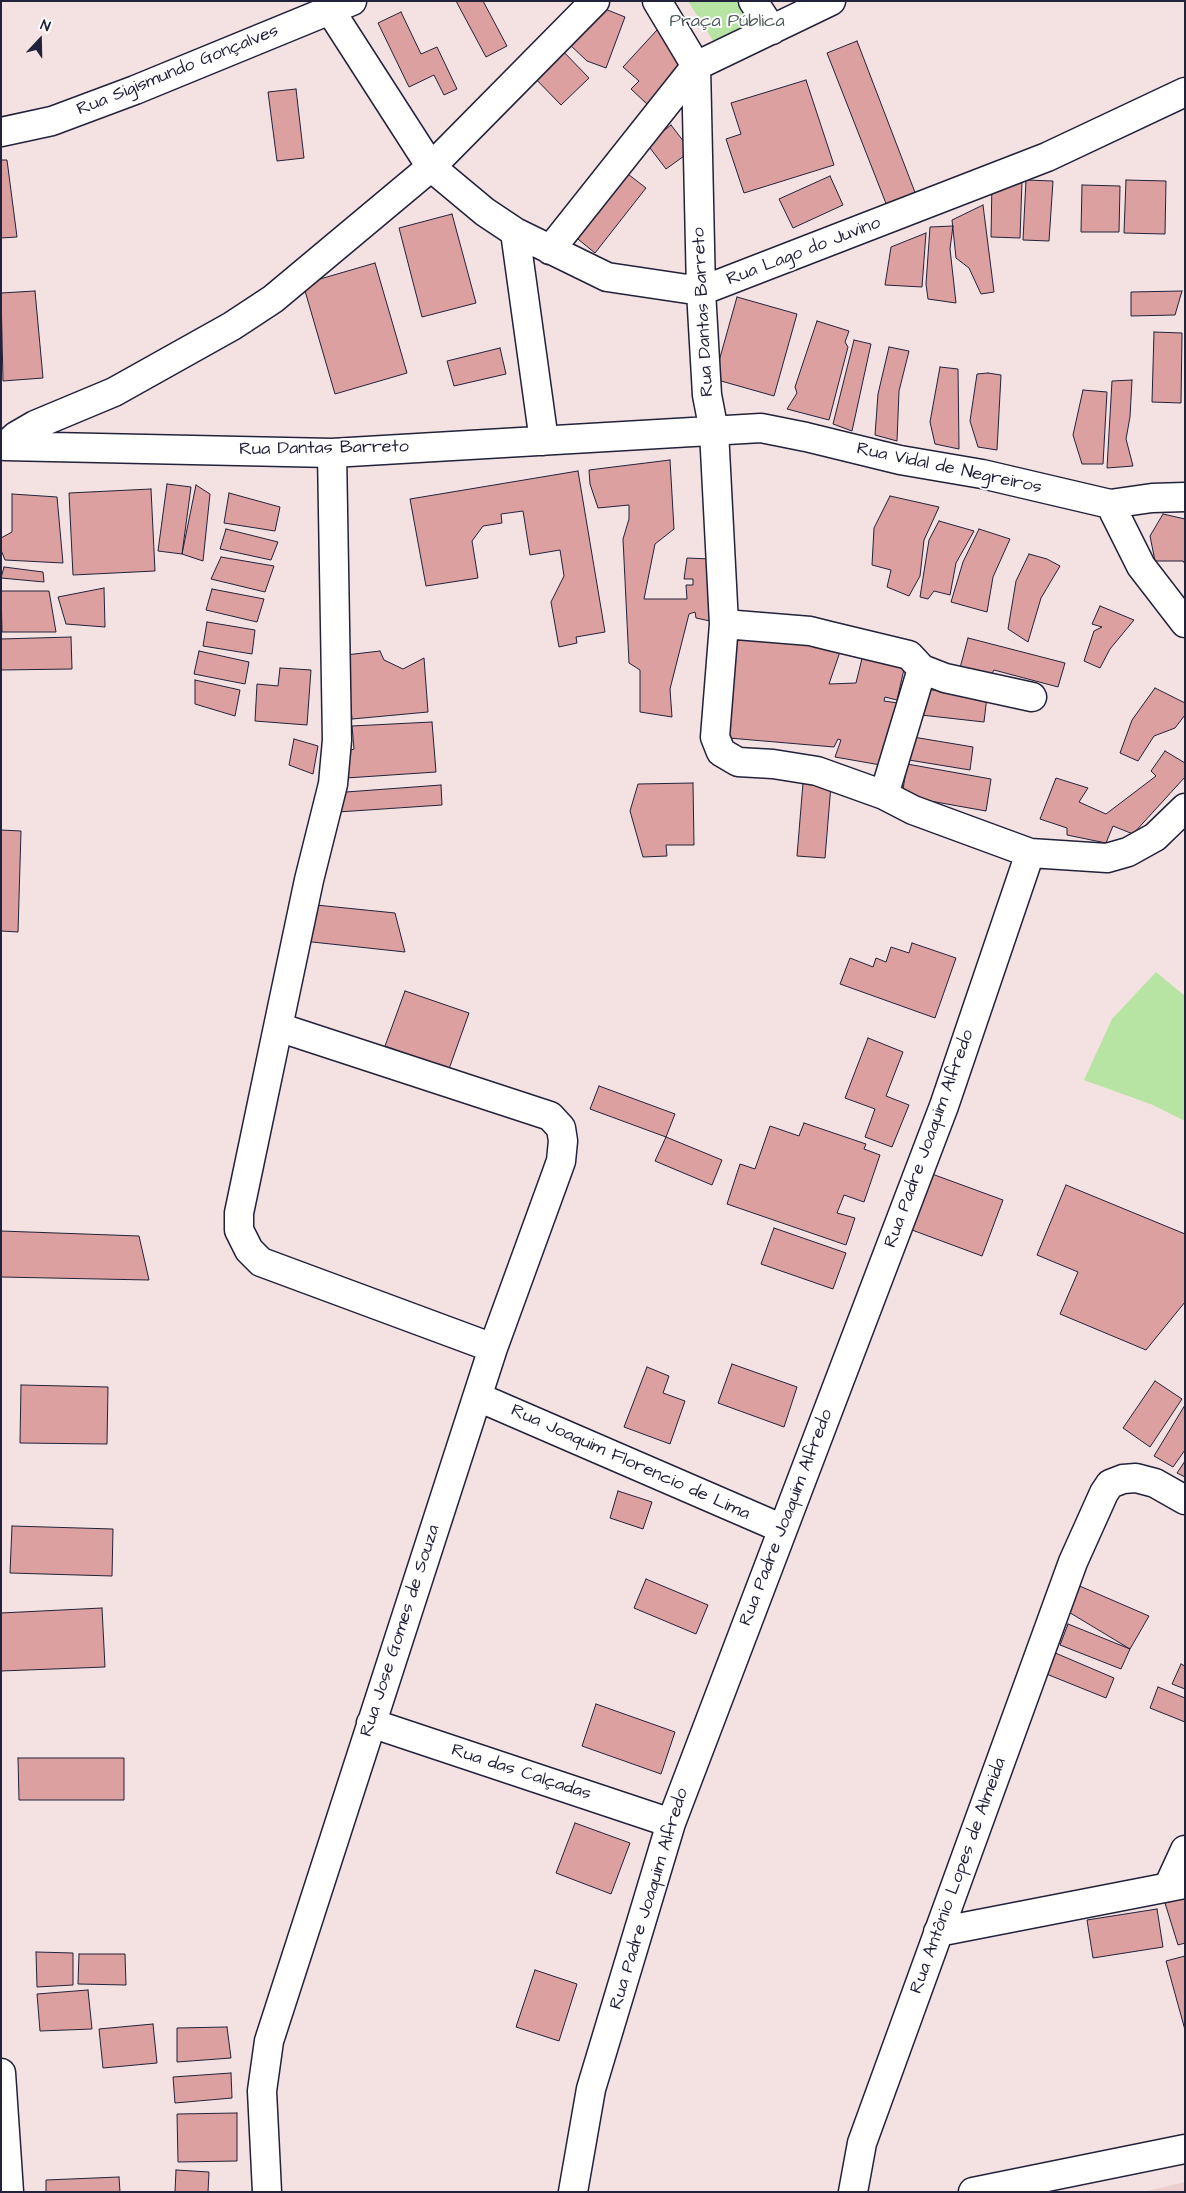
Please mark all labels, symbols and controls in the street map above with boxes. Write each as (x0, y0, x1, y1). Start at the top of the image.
park label: Praça Pública (669, 11, 785, 33)
north arrow (15, 15, 65, 65)
text: N (38, 15, 53, 37)
street label: Rua Sigismundo Gonçalves (74, 21, 282, 121)
street label: Rua Lago do Juvino (724, 213, 884, 291)
street label: Rua Dantas Barreto (689, 227, 719, 397)
street label: Rua Dantas Barreto (239, 437, 409, 461)
street label: Rua Vidal de Negreiros (854, 439, 1044, 499)
street label: Rua Padre Joaquim Alfredo (880, 1027, 980, 1251)
street label: Rua Joaquim Florencio de Lima (507, 1400, 753, 1526)
street label: Rua Padre Joaquim Alfredo (736, 1407, 838, 1629)
street label: Rua Jose Gomes de Souza (356, 1522, 446, 1740)
street label: Rua das Calçadas (448, 1740, 594, 1806)
street label: Rua Antônio Lopes de Almeida (906, 1755, 1012, 1997)
street label: Rua Padre Joaquim Alfredo (606, 1786, 694, 2012)

